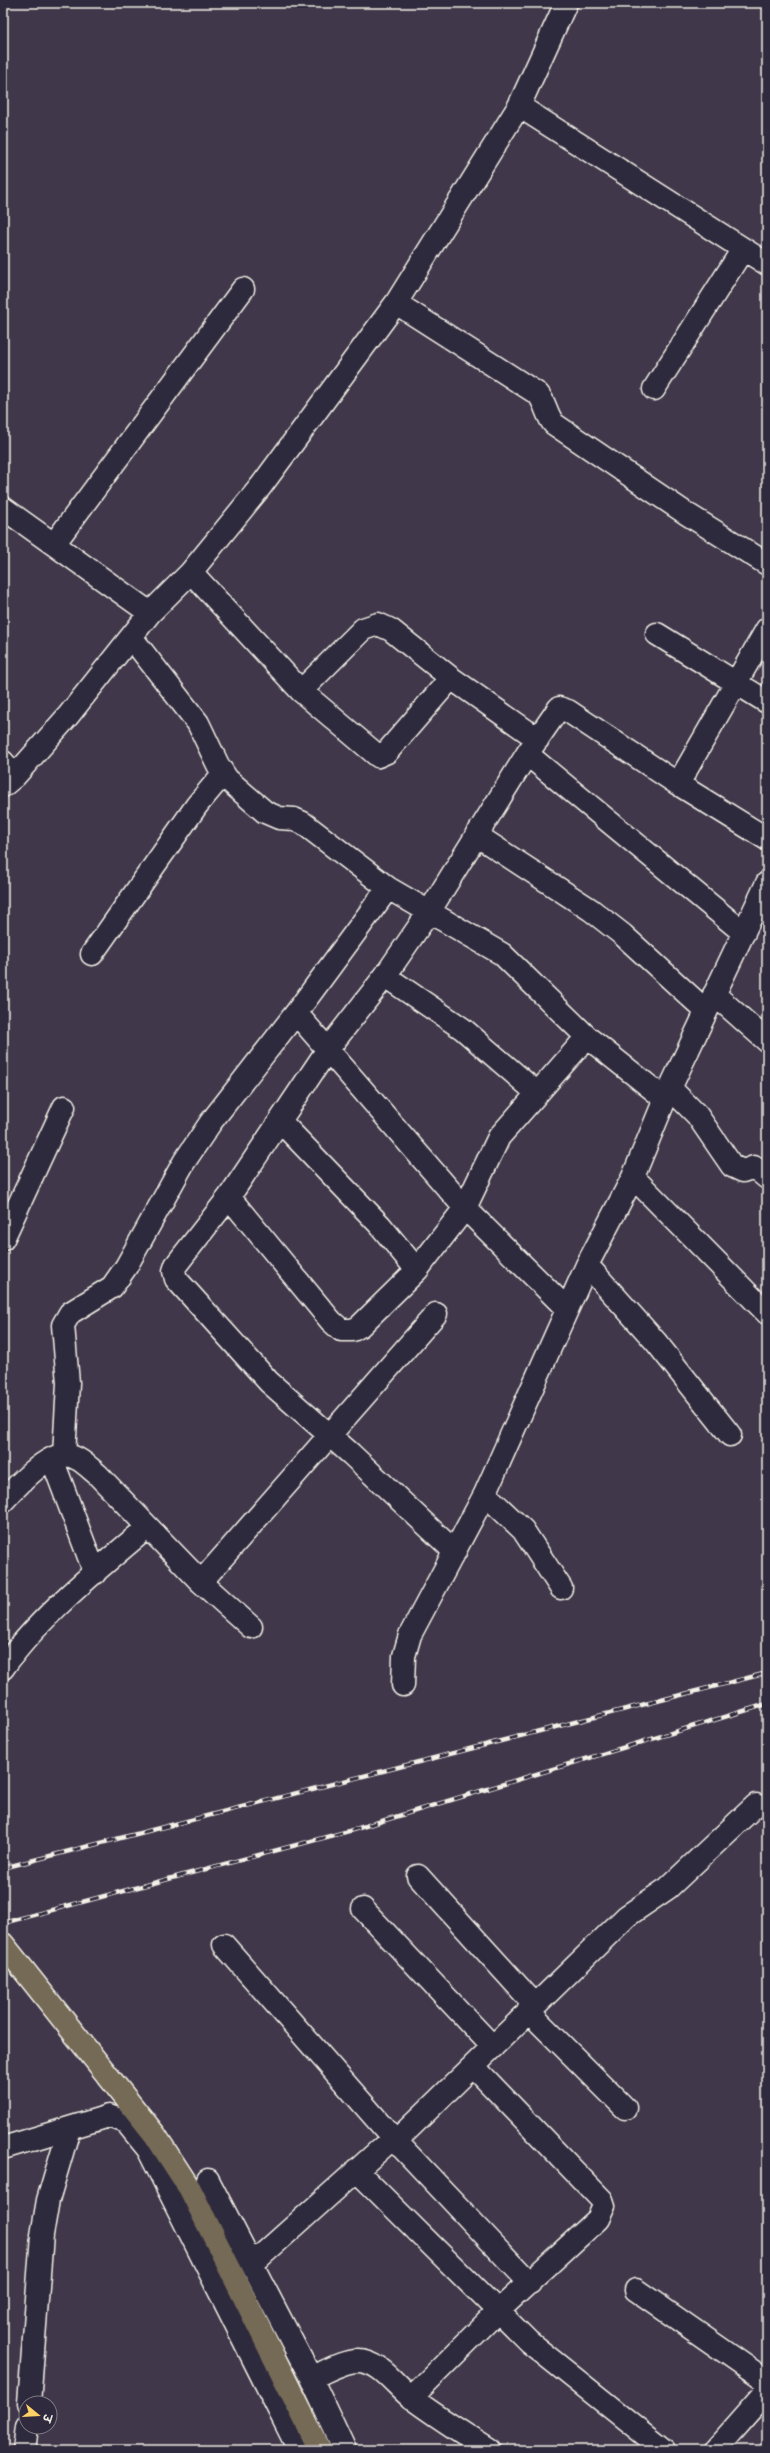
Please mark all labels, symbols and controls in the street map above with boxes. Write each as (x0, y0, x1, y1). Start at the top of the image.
north arrow (18, 2395, 58, 2435)
text: उ (39, 2411, 55, 2425)

